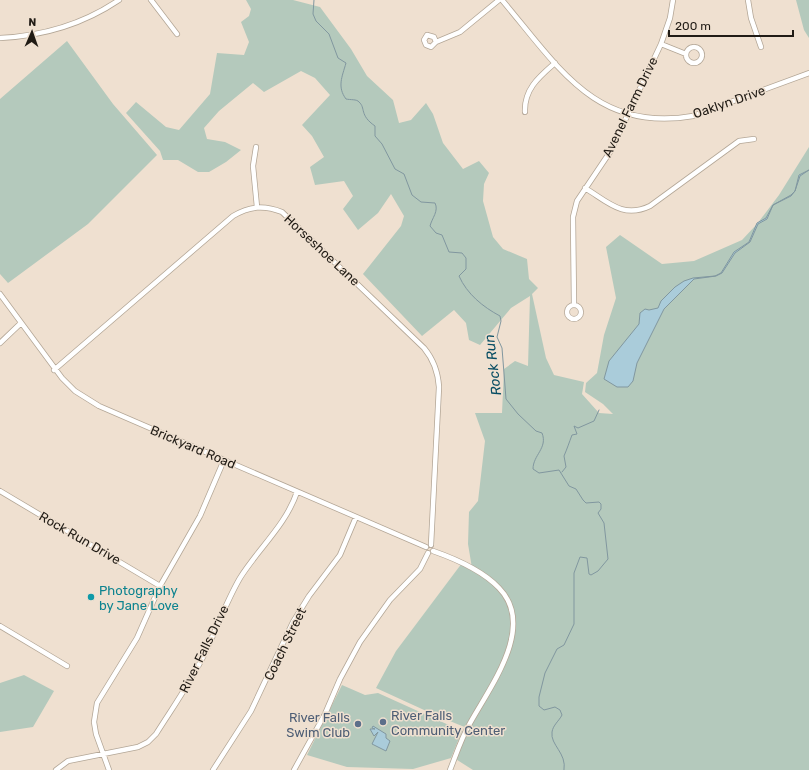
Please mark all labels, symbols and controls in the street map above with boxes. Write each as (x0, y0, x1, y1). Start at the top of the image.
north arrow (12, 12, 52, 52)
scale bar (669, 12, 793, 38)
text: N (28, 16, 37, 29)
text: 200 m (675, 19, 711, 33)
street label: Avenel Farm Drive (599, 55, 661, 159)
street label: Oaklyn Drive (691, 83, 767, 121)
street label: Horseshoe Lane (281, 211, 363, 289)
water label: Rock Run (481, 333, 505, 397)
street label: Brickyard Road (148, 422, 238, 472)
street label: Rock Run Drive (37, 509, 123, 567)
place label: Photography by Jane Love (99, 583, 179, 613)
marker: Photography by Jane Love (86, 592, 96, 602)
street label: River Falls Drive (176, 603, 232, 695)
street label: Coach Street (261, 605, 309, 683)
place label: River Falls Community Center (391, 708, 505, 738)
place label: River Falls Swim Club (286, 710, 350, 740)
marker: River Falls Community Center (378, 717, 388, 727)
marker: River Falls Swim Club (353, 719, 363, 729)

